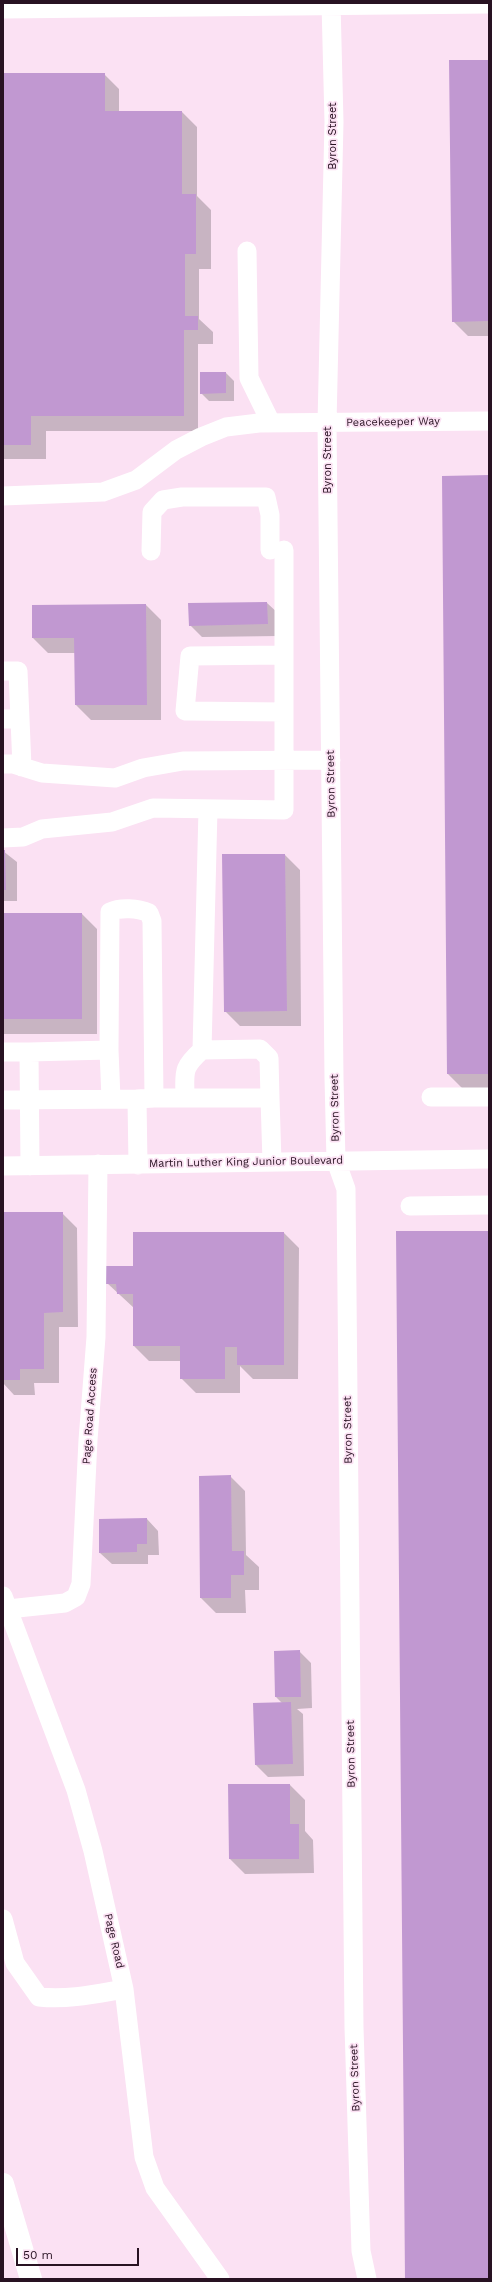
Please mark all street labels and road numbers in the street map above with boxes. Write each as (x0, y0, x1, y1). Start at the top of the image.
street label: Byron Street (326, 102, 340, 170)
street label: Peacekeeper Way (346, 415, 440, 429)
street label: Byron Street (321, 426, 335, 494)
street label: Byron Street (324, 750, 338, 818)
street label: Byron Street (328, 1074, 342, 1142)
street label: Martin Luther King Junior Boulevard (149, 1154, 343, 1170)
street label: Page Road Access (80, 1367, 100, 1465)
street label: Byron Street (341, 1396, 355, 1464)
street label: Byron Street (344, 1720, 358, 1788)
street label: Page Road (101, 1912, 127, 1970)
street label: Byron Street (347, 2044, 363, 2112)

